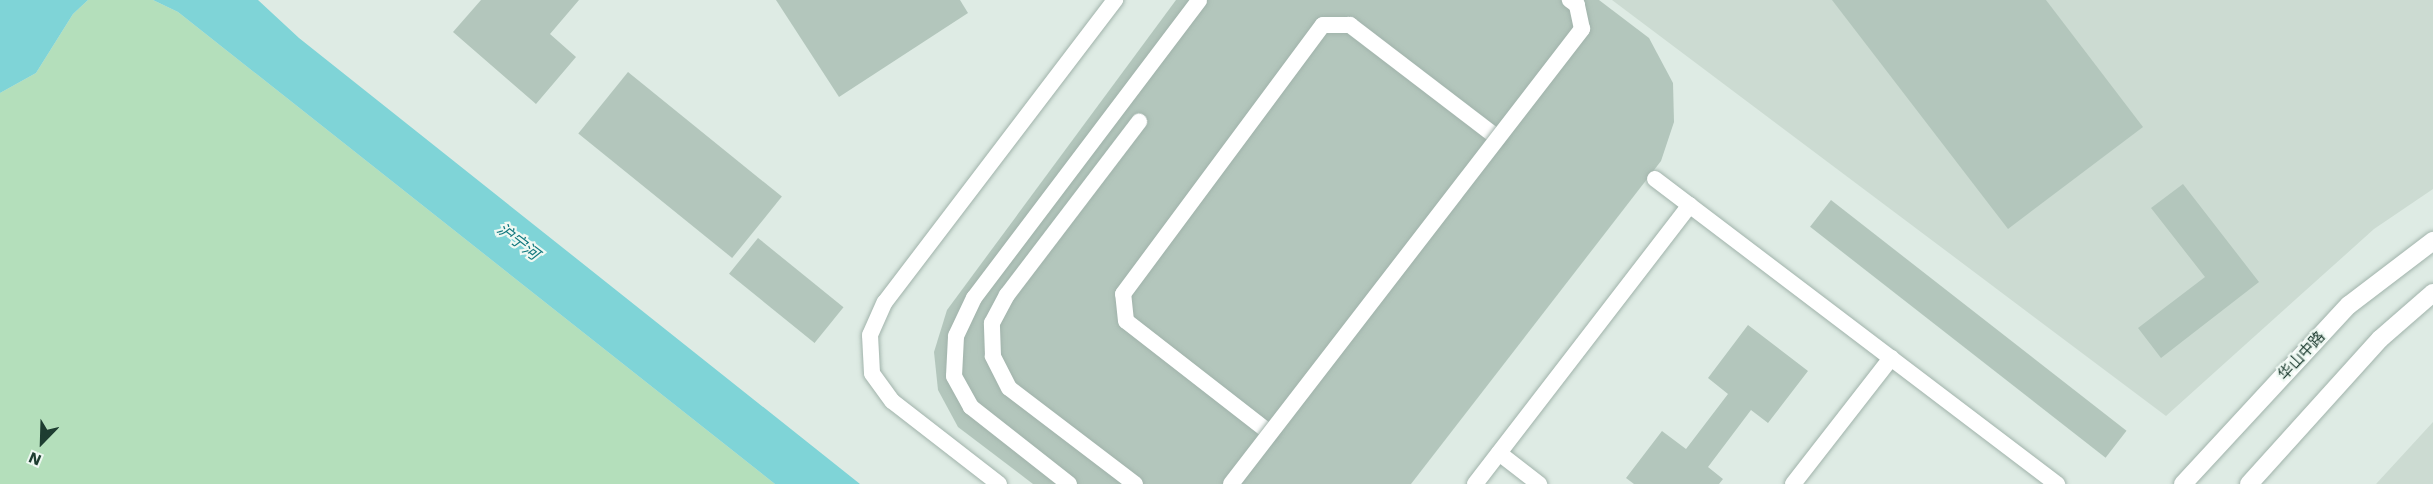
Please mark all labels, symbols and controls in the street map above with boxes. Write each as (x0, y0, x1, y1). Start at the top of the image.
water label: 沪宁河 (493, 220, 543, 264)
street label: 华山中路 (2275, 328, 2329, 384)
north arrow (12, 412, 72, 472)
text: N (26, 448, 44, 470)

